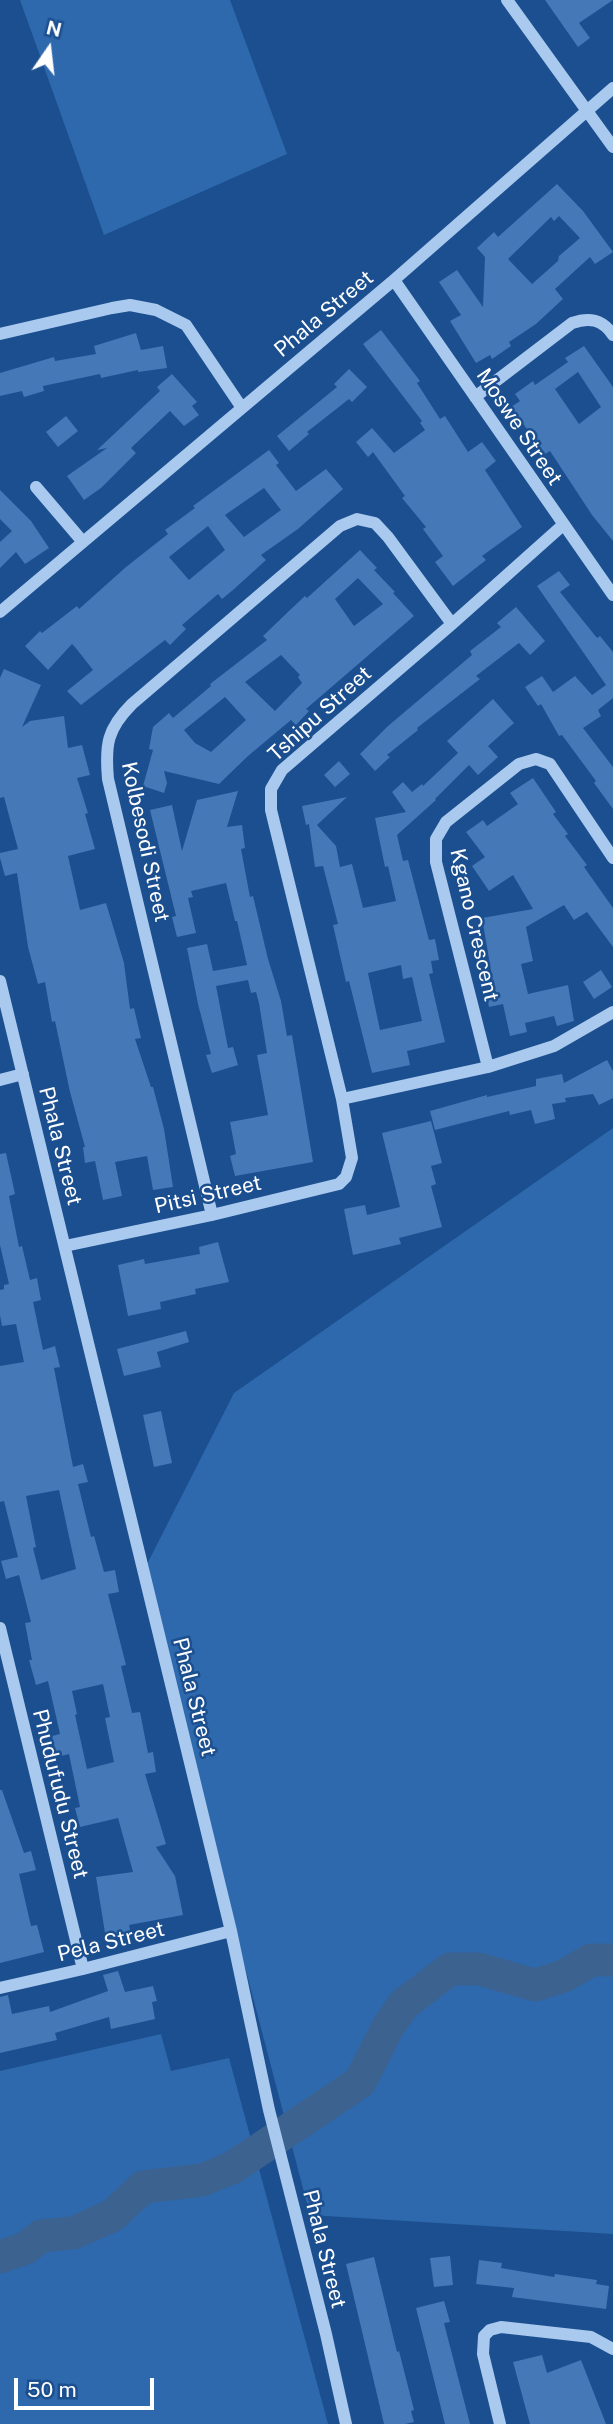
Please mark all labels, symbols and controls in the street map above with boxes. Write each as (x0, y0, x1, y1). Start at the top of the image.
north arrow (14, 14, 84, 84)
text: N (44, 16, 64, 41)
street label: Phala Street (269, 265, 379, 363)
street label: Moswe Street (471, 364, 567, 490)
street label: Tshipu Street (263, 661, 377, 767)
street label: Kolbesodi Street (116, 760, 174, 924)
street label: Kgano Crescent (444, 846, 504, 1004)
street label: Phala Street (33, 1084, 87, 1208)
street label: Pitsi Street (152, 1170, 264, 1220)
street label: Phala Street (167, 1635, 221, 1759)
street label: Phudufudu Street (27, 1707, 93, 1881)
street label: Pela Street (55, 1917, 167, 1967)
street label: Phala Street (297, 2187, 351, 2311)
scale bar (18, 2364, 158, 2408)
text: 50 m (27, 2377, 77, 2402)

